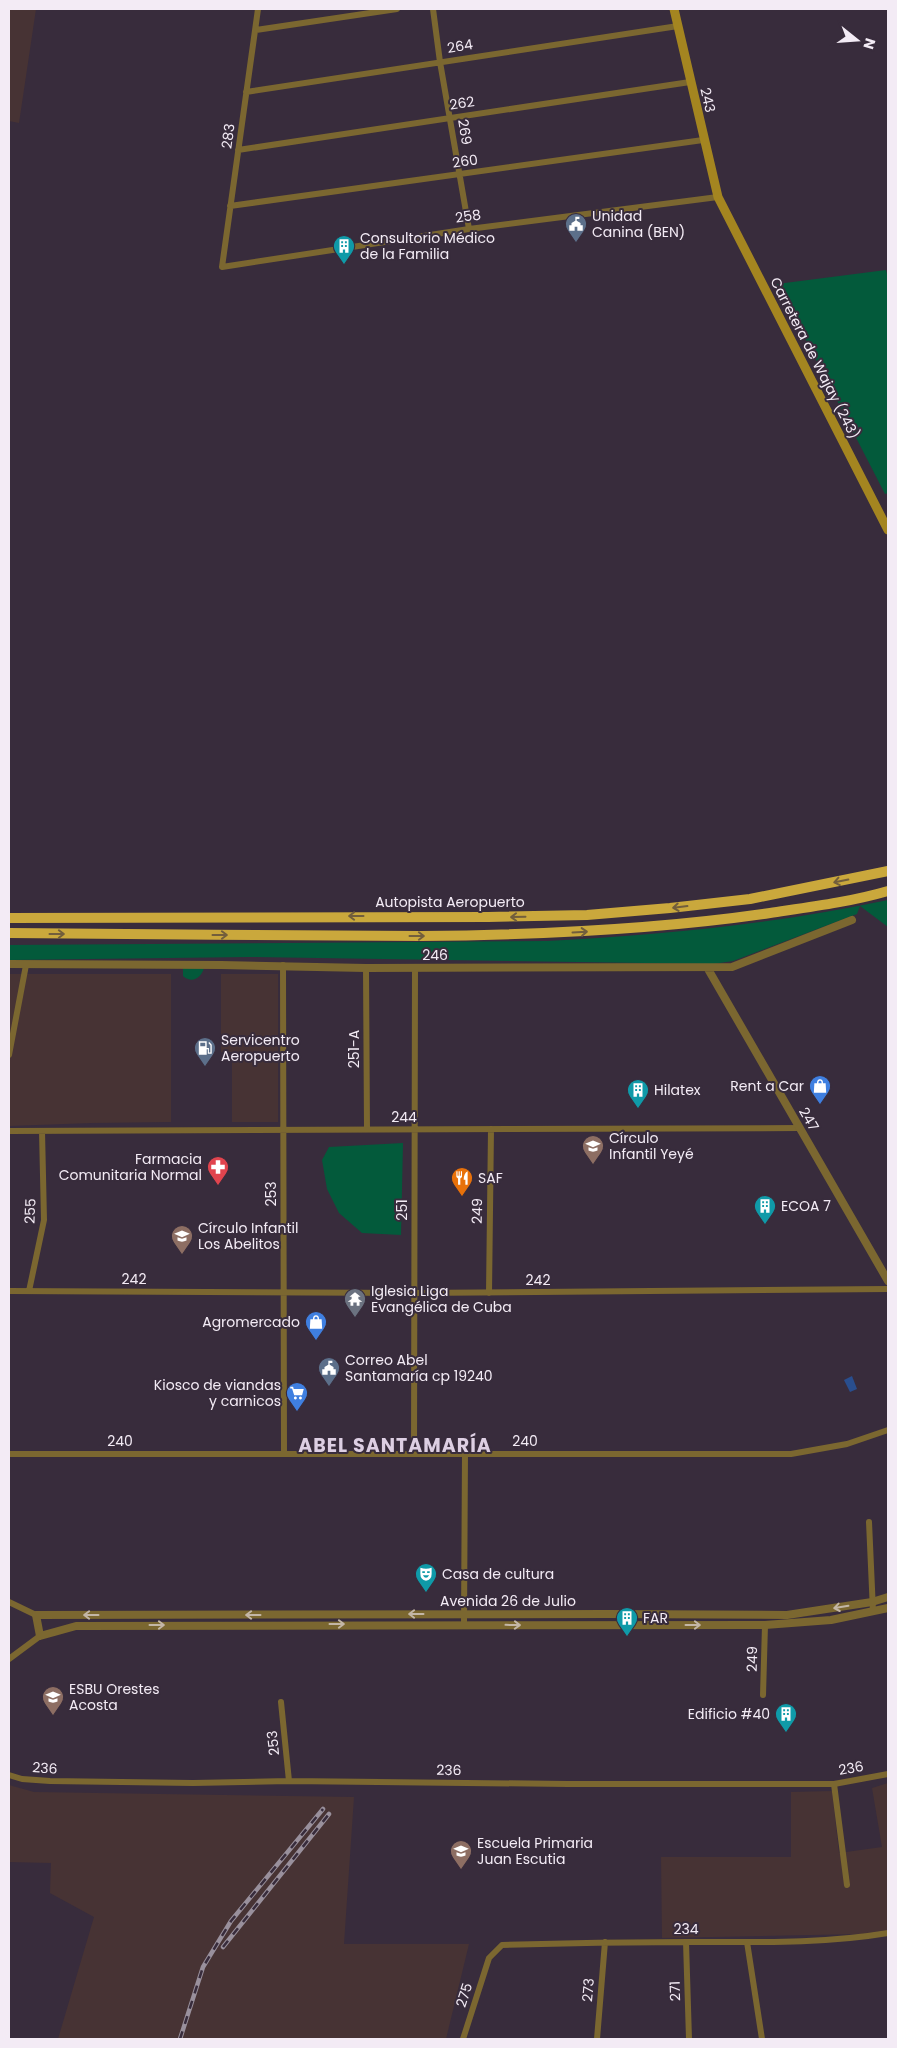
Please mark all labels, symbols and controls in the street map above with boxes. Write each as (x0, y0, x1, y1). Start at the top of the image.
north arrow (832, 15, 882, 65)
street label: 264 (446, 34, 474, 58)
text: N (858, 36, 881, 52)
street label: 243 (695, 86, 721, 114)
street label: 262 (448, 91, 476, 115)
street label: 269 (453, 118, 477, 146)
street label: 283 (216, 122, 240, 150)
street label: 260 (451, 149, 479, 173)
street label: 258 (454, 204, 482, 228)
place label: Unidad Canina (BEN) (592, 206, 685, 242)
public building icon: Unidad Canina (BEN) (564, 212, 588, 243)
place label: Consultorio Médico de la Familia (360, 228, 495, 264)
building icon: Consultorio Médico de la Familia (332, 234, 356, 265)
street label: Carretera de Wajay (243) (765, 274, 865, 442)
one-way arrow (833, 877, 849, 887)
street label: Autopista Aeropuerto (375, 892, 525, 912)
one-way arrow (673, 902, 689, 912)
one-way arrow (348, 911, 364, 921)
one-way arrow (510, 912, 526, 921)
one-way arrow (572, 928, 588, 937)
one-way arrow (49, 929, 65, 938)
one-way arrow (212, 930, 228, 940)
one-way arrow (409, 931, 425, 941)
street label: 246 (422, 945, 448, 965)
place label: Servicentro Aeropuerto (221, 1030, 300, 1066)
street label: 251-A (344, 1030, 364, 1068)
fuel station icon: Servicentro Aeropuerto (193, 1036, 217, 1067)
shop icon: Rent a Car (808, 1074, 832, 1105)
place label: Rent a Car (730, 1076, 804, 1096)
building icon: Hilatex (626, 1078, 650, 1109)
place label: Hilatex (654, 1080, 701, 1100)
street label: 247 (794, 1103, 824, 1135)
street label: 244 (391, 1107, 417, 1127)
place label: Círculo Infantil Yeyé (609, 1128, 694, 1164)
school or university icon: Círculo Infantil Yeyé (581, 1134, 605, 1165)
place label: Farmacia Comunitaria Normal (59, 1149, 202, 1185)
pharmacy icon: Farmacia Comunitaria Normal (206, 1155, 230, 1186)
restaurant icon: SAF (450, 1166, 474, 1197)
place label: SAF (478, 1168, 503, 1188)
street label: 253 (261, 1181, 281, 1207)
building icon: ECOA 7 (753, 1194, 777, 1225)
place label: ECOA 7 (781, 1196, 831, 1216)
street label: 255 (20, 1198, 40, 1224)
street label: 249 (467, 1198, 487, 1224)
street label: 251 (392, 1199, 412, 1221)
place label: Círculo Infantil Los Abelitos (198, 1218, 299, 1254)
school or university icon: Círculo Infantil Los Abelitos (170, 1224, 194, 1255)
street label: 242 (122, 1269, 146, 1289)
street label: 242 (526, 1270, 550, 1290)
place label: Iglesia Liga Evangélica de Cuba (371, 1281, 512, 1317)
temple icon: Iglesia Liga Evangélica de Cuba (343, 1287, 367, 1318)
shop icon: Agromercado (304, 1310, 328, 1341)
place label: Agromercado (202, 1312, 300, 1332)
place label: Correo Abel Santamaría cp 19240 (345, 1350, 493, 1386)
public building icon: Correo Abel Santamaría cp 19240 (317, 1356, 341, 1387)
place label: Kiosco de viandas y carnicos (154, 1375, 281, 1411)
supermarket icon: Kiosco de viandas y carnicos (285, 1381, 309, 1412)
street label: 240 (107, 1431, 133, 1451)
street label: 240 (512, 1431, 538, 1451)
district label: ABEL SANTAMARÍA (298, 1432, 492, 1459)
theatre icon: Casa de cultura (414, 1562, 438, 1593)
place label: Casa de cultura (442, 1564, 554, 1584)
street label: Avenida 26 de Julio (440, 1591, 576, 1611)
one-way arrow (833, 1602, 849, 1612)
building icon: FAR (615, 1606, 639, 1637)
place label: FAR (643, 1608, 668, 1628)
one-way arrow (408, 1609, 424, 1619)
one-way arrow (83, 1610, 99, 1620)
one-way arrow (245, 1610, 262, 1620)
one-way arrow (149, 1620, 165, 1630)
one-way arrow (329, 1620, 345, 1629)
one-way arrow (504, 1620, 521, 1630)
one-way arrow (684, 1620, 701, 1630)
street label: 249 (742, 1646, 762, 1672)
place label: ESBU Orestes Acosta (69, 1679, 159, 1715)
school or university icon: ESBU Orestes Acosta (41, 1685, 65, 1716)
building icon: Edificio #40 (774, 1702, 798, 1733)
place label: Edificio #40 (688, 1704, 770, 1724)
street label: 253 (262, 1729, 284, 1757)
street label: 236 (837, 1756, 865, 1780)
street label: 236 (32, 1757, 58, 1779)
street label: 236 (436, 1760, 462, 1780)
place label: Escuela Primaria Juan Escutia (477, 1833, 593, 1869)
school or university icon: Escuela Primaria Juan Escutia (449, 1839, 473, 1870)
street label: 234 (673, 1919, 699, 1939)
street label: 273 (577, 1977, 599, 2003)
street label: 275 (451, 1980, 477, 2010)
street label: 271 (665, 1981, 685, 2001)

